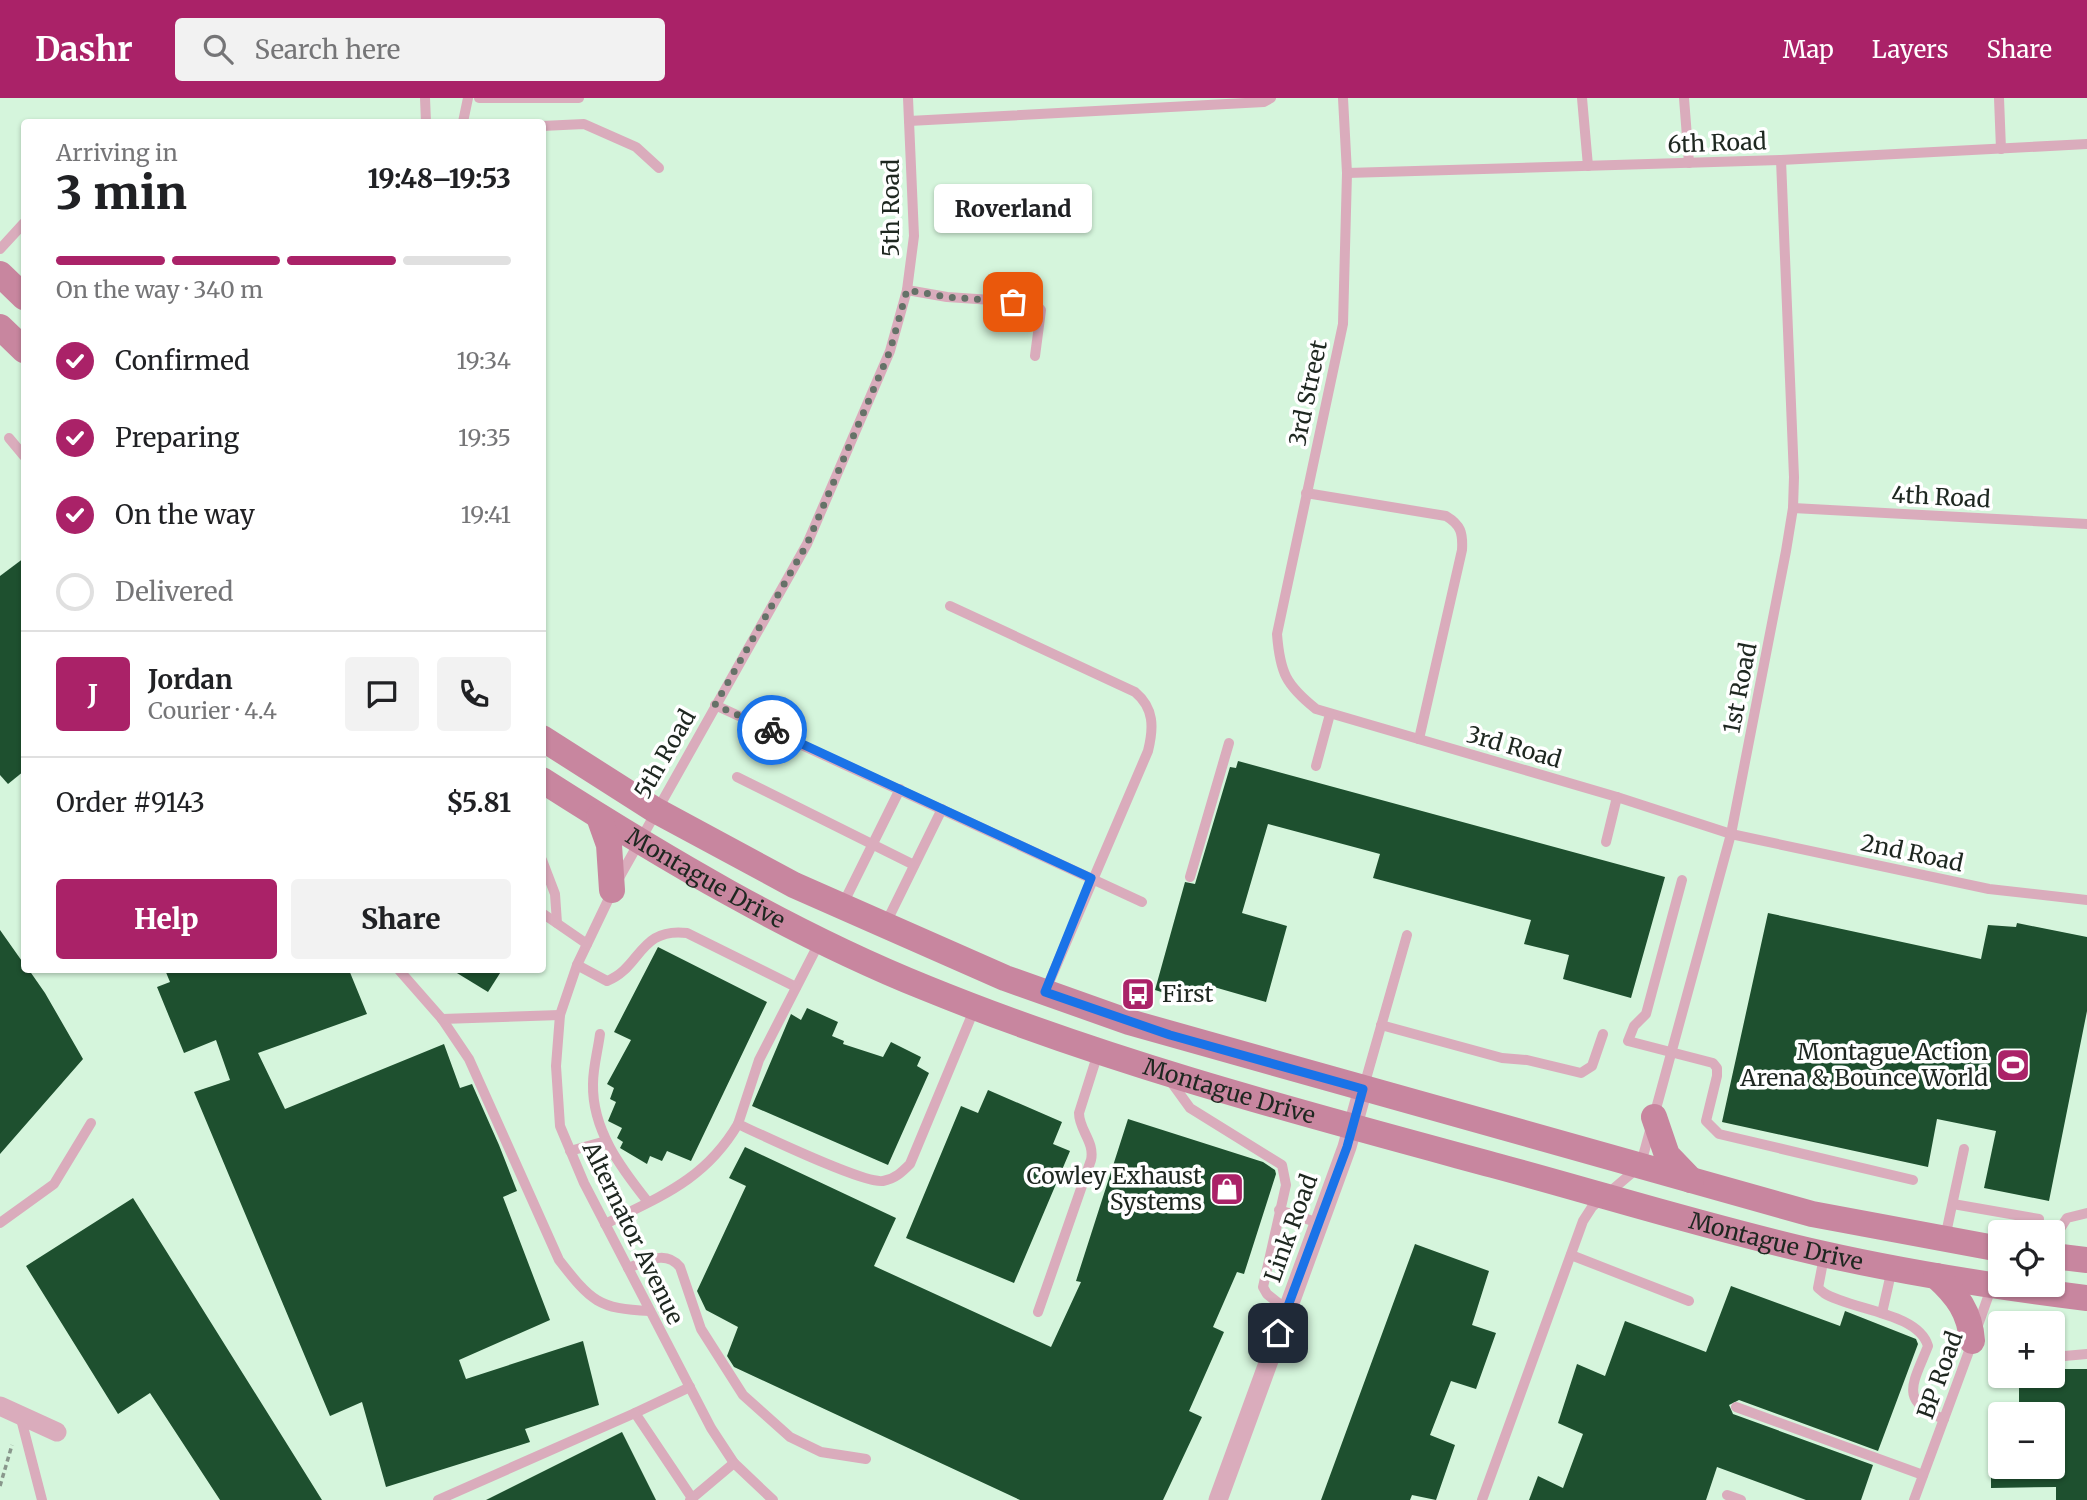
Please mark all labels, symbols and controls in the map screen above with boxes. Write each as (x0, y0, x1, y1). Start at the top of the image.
search box (175, 18, 665, 81)
text: Dashr (35, 29, 133, 70)
icon: search (199, 30, 237, 68)
text: Search here (255, 33, 400, 66)
text: Map (1783, 34, 1834, 65)
text: Layers (1872, 34, 1948, 65)
text: Share (1986, 34, 2052, 65)
street label: 6th Road (1667, 126, 1767, 159)
text: Arriving in (56, 138, 178, 167)
street label: 5th Road (876, 159, 905, 257)
text: 19:48–19:53 (368, 162, 511, 195)
text: 3 min (56, 164, 187, 222)
callout: Roverland (934, 183, 1092, 232)
text: Roverland (954, 194, 1072, 223)
pin (983, 272, 1043, 332)
text: On the way · 340 m (56, 275, 263, 304)
icon: bag (994, 283, 1032, 321)
street label: 3rd Street (1282, 337, 1333, 448)
icon: check (56, 342, 94, 380)
text: Confirmed (115, 344, 250, 377)
text: 19:34 (456, 346, 511, 375)
icon: check (56, 419, 94, 457)
text: Preparing (115, 421, 239, 454)
text: 19:35 (458, 423, 511, 452)
street label: 4th Road (1891, 479, 1991, 514)
icon: check (56, 496, 94, 534)
text: On the way (115, 498, 255, 531)
text: 19:41 (461, 500, 511, 529)
text: Delivered (115, 575, 234, 608)
street label: 1st Road (1717, 640, 1763, 736)
button: chat (345, 657, 419, 731)
button: phone (437, 657, 511, 731)
text: Jordan (148, 663, 233, 696)
text: J (88, 678, 98, 711)
courier (737, 695, 807, 765)
text: Courier · 4.4 (148, 696, 277, 725)
street label: 5th Road (628, 704, 702, 803)
icon: bike (753, 711, 791, 749)
street label: 3rd Road (1463, 719, 1565, 774)
text: Order #9143 (56, 786, 205, 819)
text: $5.81 (446, 786, 511, 819)
street label: Montague Drive (621, 821, 790, 934)
street label: 2nd Road (1858, 828, 1966, 878)
button: Help (56, 879, 277, 959)
button: Share (291, 879, 511, 959)
bus stop icon: First (1119, 975, 1157, 1013)
place label: First (1162, 979, 1214, 1008)
place label: Montague Action Arena & Bounce World (1739, 1037, 1988, 1092)
sports icon: Montague Action Arena & Bounce World (1994, 1046, 2032, 1084)
street label: Montague Drive (1140, 1052, 1319, 1130)
street label: Alternator Avenue (576, 1136, 690, 1329)
place label: Cowley Exhaust Systems (1027, 1161, 1202, 1216)
shop icon: Cowley Exhaust Systems (1208, 1170, 1246, 1208)
street label: Link Road (1258, 1170, 1323, 1286)
street label: Montague Drive (1686, 1206, 1866, 1276)
map controls (1988, 1220, 2065, 1479)
button: locate (1988, 1220, 2065, 1297)
pin (1248, 1303, 1308, 1363)
button: + (1988, 1311, 2065, 1388)
icon: home (1259, 1314, 1297, 1352)
street label: BP Road (1910, 1327, 1969, 1423)
button: − (1988, 1402, 2065, 1479)

